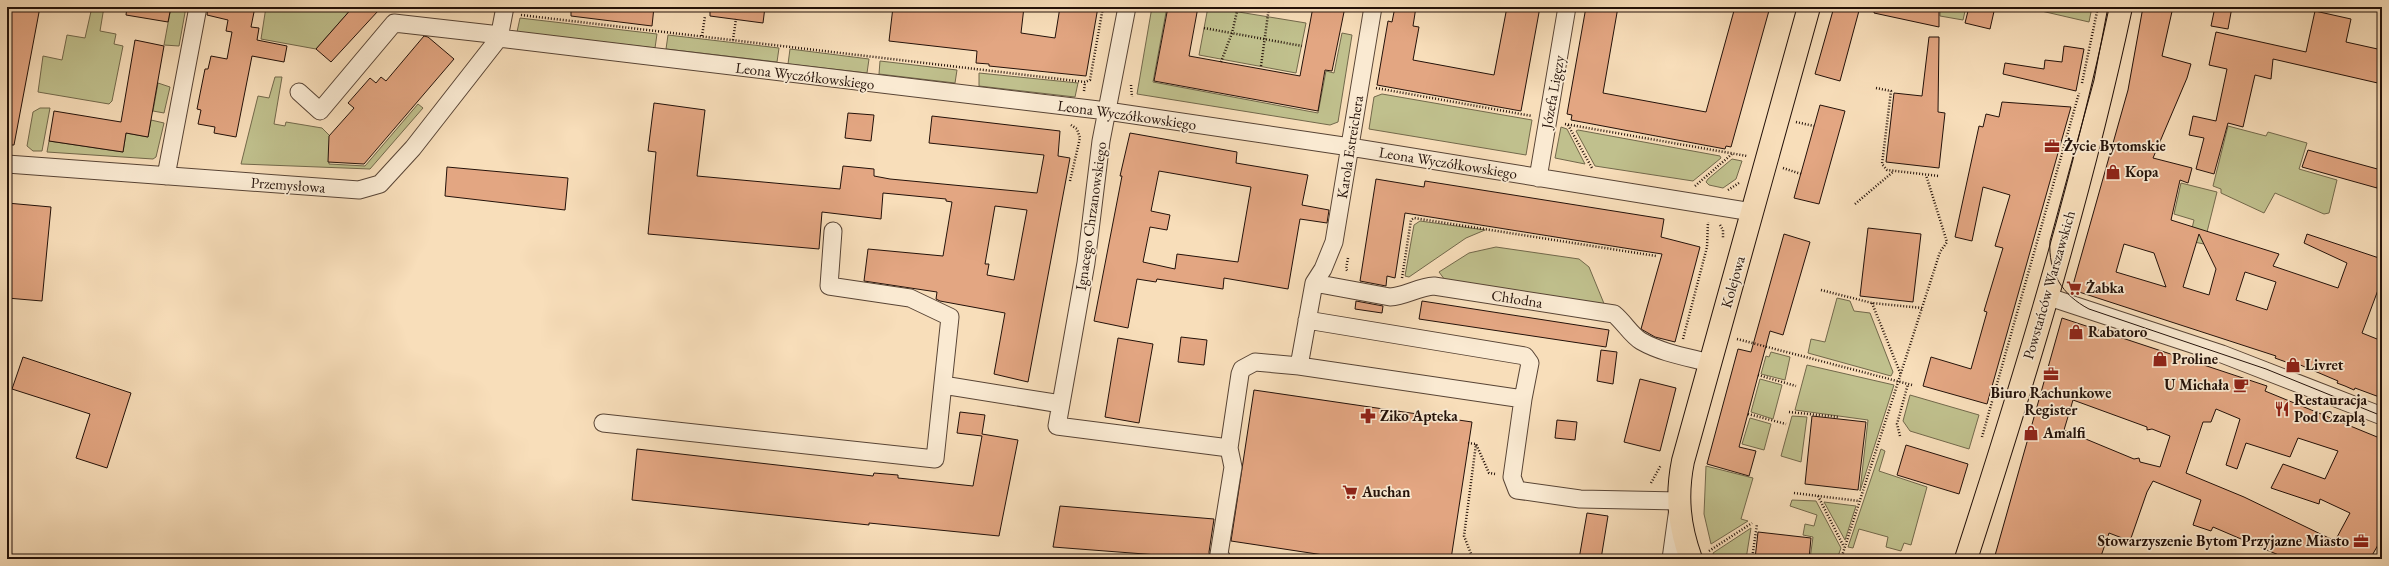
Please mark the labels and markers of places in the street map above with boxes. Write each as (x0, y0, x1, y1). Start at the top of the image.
place label: Życie Bytomskie (2064, 136, 2166, 155)
office icon: Życie Bytomskie (2043, 137, 2061, 155)
place label: Kopa (2125, 162, 2159, 181)
shop icon: Kopa (2104, 163, 2122, 181)
place label: Żabka (2086, 278, 2125, 297)
supermarket icon: Żabka (2065, 279, 2083, 297)
place label: Rabatoro (2088, 322, 2148, 341)
shop icon: Rabatoro (2067, 323, 2085, 341)
place label: Proline (2172, 349, 2218, 368)
shop icon: Proline (2151, 350, 2169, 368)
place label: Livret (2305, 355, 2344, 374)
shop icon: Livret (2284, 356, 2302, 374)
office icon: Biuro Rachunkowe Register (2042, 365, 2060, 383)
place label: U Michała (2164, 375, 2229, 394)
cafe icon: U Michała (2232, 376, 2250, 394)
place label: Biuro Rachunkowe Register (1991, 383, 2111, 419)
place label: Restauracja Pod Czaplą (2294, 390, 2367, 426)
restaurant icon: Restauracja Pod Czaplą (2273, 400, 2291, 418)
place label: Ziko Apteka (1380, 406, 1458, 425)
pharmacy icon: Ziko Apteka (1359, 407, 1377, 425)
place label: Amalfi (2042, 423, 2086, 442)
shop icon: Amalfi (2022, 424, 2040, 442)
place label: Auchan (1361, 482, 1411, 501)
supermarket icon: Auchan (1341, 483, 1359, 501)
place label: Stowarzyszenie Bytom Przyjazne Miasto (2097, 531, 2349, 550)
office icon: Stowarzyszenie Bytom Przyjazne Miasto (2352, 532, 2370, 550)

